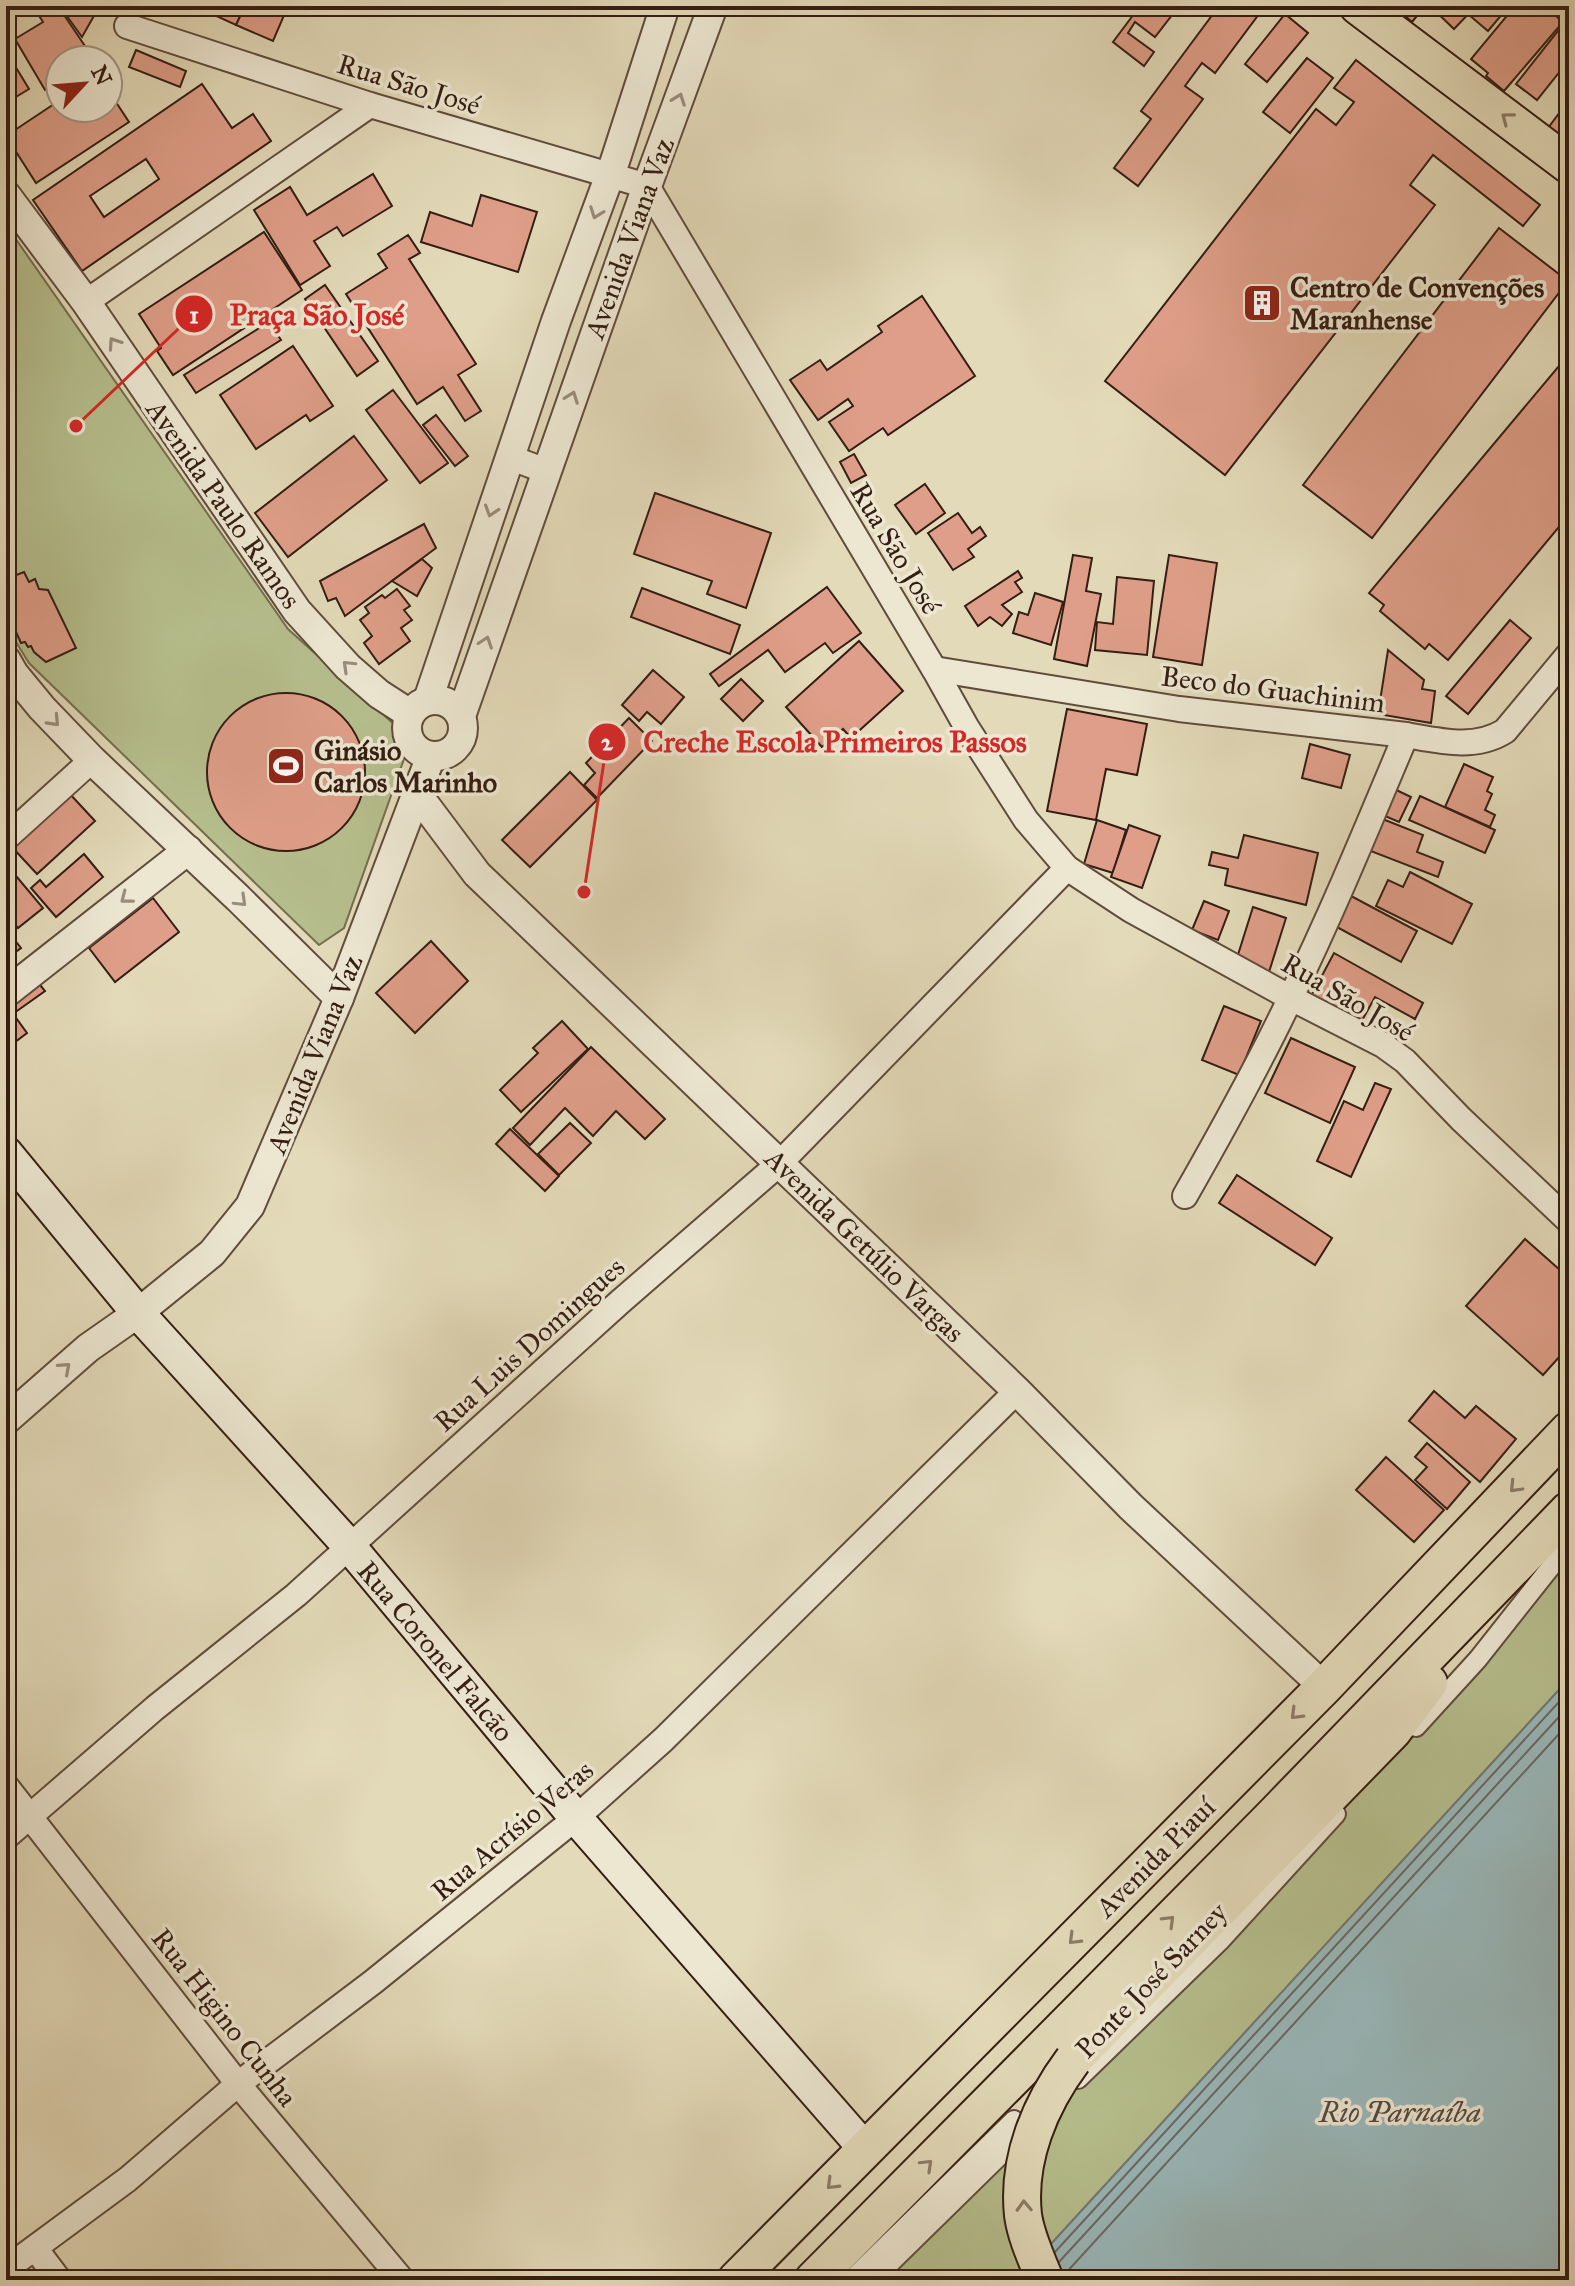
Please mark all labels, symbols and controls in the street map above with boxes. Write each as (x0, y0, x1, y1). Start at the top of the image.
north arrow (44, 44, 124, 124)
street label: Rua São José (333, 46, 485, 123)
text: N (85, 61, 118, 90)
one-way arrow (669, 93, 685, 107)
one-way arrow (1501, 114, 1516, 128)
street label: Avenida Viana Vaz (577, 133, 682, 344)
one-way arrow (589, 205, 606, 219)
place label: Centro de Convenções Maranhense (1290, 270, 1544, 337)
building icon: Centro de Convenções Maranhense (1241, 282, 1283, 324)
callout: Praça São José (174, 287, 420, 341)
text: Praça São José (230, 297, 405, 334)
text: 1 (189, 300, 199, 330)
one-way arrow (109, 338, 124, 352)
one-way arrow (562, 390, 579, 404)
street label: Avenida Paulo Ramos (138, 392, 309, 615)
street label: Rua São José (843, 476, 949, 621)
one-way arrow (484, 503, 500, 517)
one-way arrow (477, 636, 493, 650)
street label: Beco do Guachinim (1159, 658, 1387, 721)
one-way arrow (343, 661, 357, 676)
one-way arrow (45, 711, 59, 726)
callout: Creche Escola Primeiros Passos (587, 715, 1042, 769)
text: Creche Escola Primeiros Passos (643, 724, 1027, 760)
text: 2 (601, 727, 614, 757)
place label: Ginásio Carlos Marinho (314, 733, 497, 800)
sports icon: Ginásio Carlos Marinho (265, 745, 307, 787)
one-way arrow (120, 889, 135, 903)
one-way arrow (232, 892, 246, 906)
street label: Rua São José (1275, 945, 1421, 1050)
street label: Avenida Viana Vaz (258, 950, 370, 1160)
street label: Avenida Getúlio Vargas (757, 1140, 972, 1350)
street label: Rua Luis Domingues (427, 1250, 632, 1439)
one-way arrow (55, 1364, 70, 1378)
one-way arrow (1510, 1477, 1524, 1492)
street label: Rua Coronel Falcão (350, 1554, 522, 1749)
one-way arrow (1291, 1705, 1305, 1720)
street label: Rua Acrísio Veras (424, 1752, 600, 1908)
street label: Avenida Piauí (1087, 1789, 1224, 1925)
street label: Ponte José Sarney (1068, 1894, 1235, 2066)
one-way arrow (1160, 1916, 1174, 1930)
street label: Rua Higino Cunha (144, 1921, 305, 2114)
one-way arrow (1069, 1930, 1083, 1944)
water label: Rio Parnaíba (1318, 2094, 1481, 2130)
one-way arrow (918, 2160, 932, 2174)
one-way arrow (827, 2175, 841, 2189)
one-way arrow (1015, 2199, 1033, 2212)

